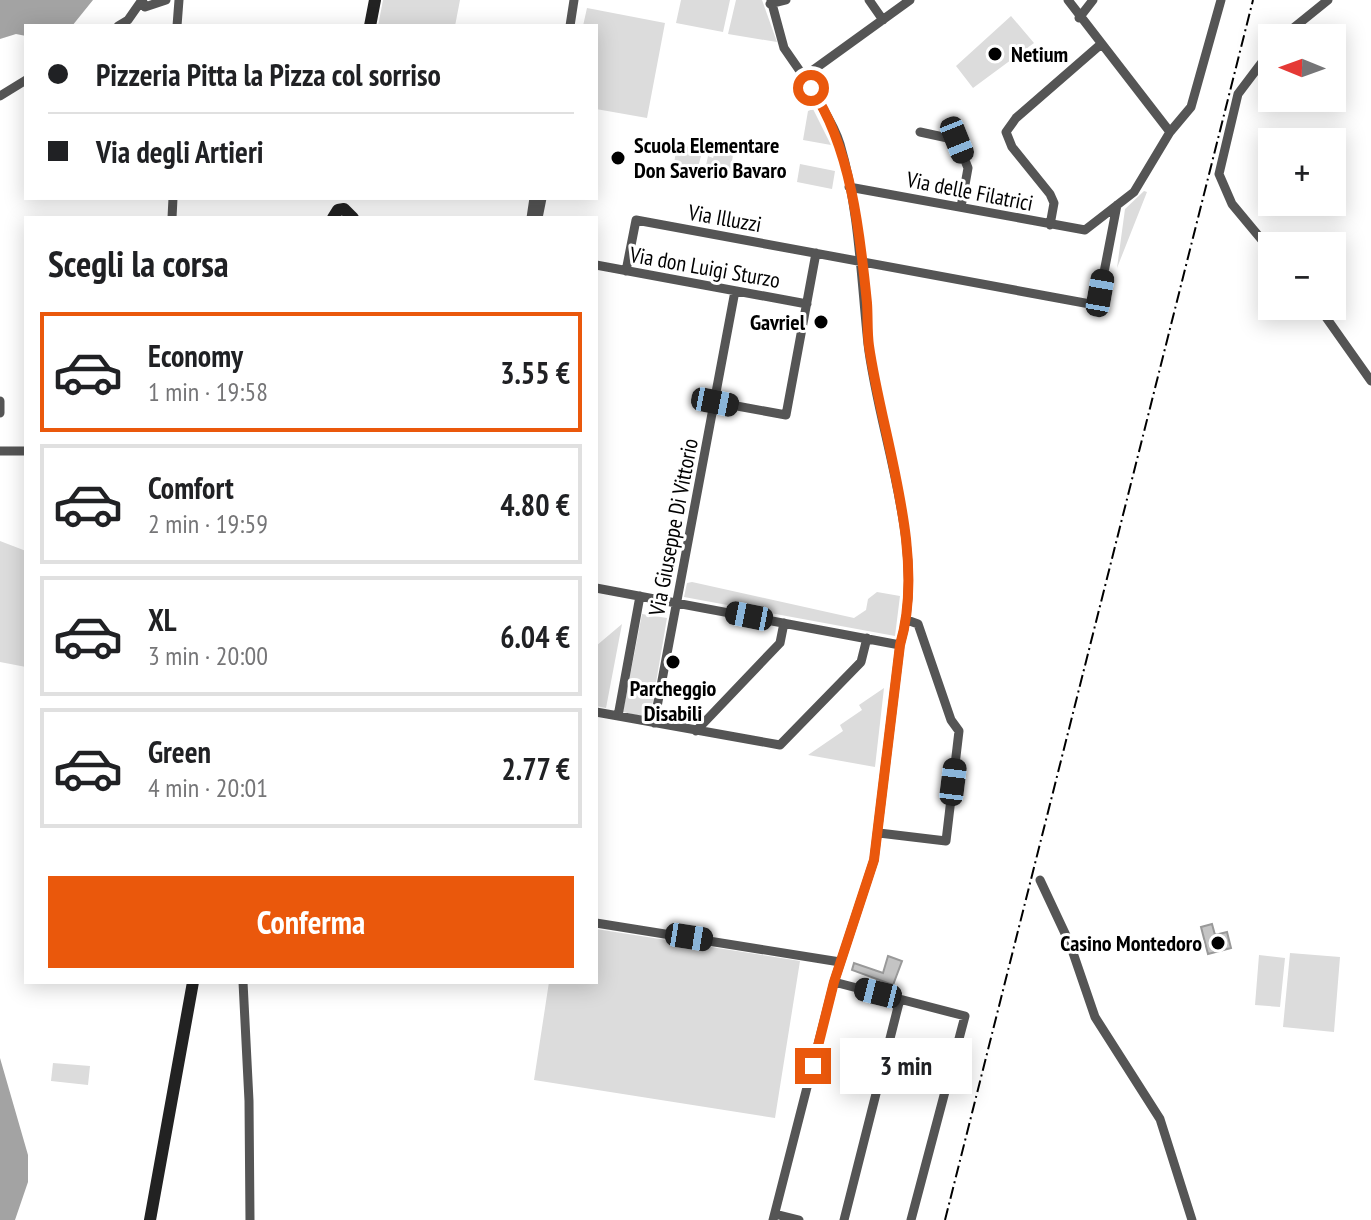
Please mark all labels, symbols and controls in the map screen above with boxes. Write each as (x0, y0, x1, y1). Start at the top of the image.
north arrow (1258, 24, 1346, 112)
map controls (1258, 24, 1346, 320)
place label: Netium (1011, 40, 1068, 68)
marker: Netium (986, 45, 1004, 63)
text: Pizzeria Pitta la Pizza col sorriso (96, 55, 441, 94)
route start (793, 70, 829, 106)
car (937, 113, 977, 167)
button: + (1258, 128, 1346, 216)
place label: Scuola Elementare Don Saverio Bavaro (634, 131, 787, 184)
text: Via degli Artieri (96, 132, 263, 171)
marker: Scuola Elementare Don Saverio Bavaro (609, 149, 627, 167)
street label: Via delle Filatrici (903, 165, 1036, 217)
street label: Via Illuzzi (685, 198, 764, 238)
button: − (1258, 232, 1346, 320)
text: Scegli la corsa (48, 240, 229, 287)
street label: Via don Luigi Sturzo (627, 240, 782, 294)
car (1084, 267, 1116, 319)
place label: Gavriel (750, 308, 806, 336)
marker: Gavriel (812, 313, 830, 331)
icon: car (52, 336, 124, 408)
text: Economy (148, 336, 243, 375)
text: 3.55 € (500, 353, 570, 392)
text: 1 min · 19:58 (148, 375, 268, 408)
car (689, 386, 741, 418)
street label: Via Giuseppe Di Vittorio (642, 436, 704, 619)
icon: car (52, 468, 124, 540)
text: Comfort (148, 468, 234, 507)
text: 4.80 € (500, 485, 570, 524)
text: 2 min · 19:59 (148, 507, 268, 540)
icon: car (52, 600, 124, 672)
text: XL (148, 600, 177, 639)
car (723, 600, 775, 632)
text: 6.04 € (500, 617, 570, 656)
text: 3 min · 20:00 (148, 639, 268, 672)
marker: Parcheggio Disabili (664, 653, 682, 671)
place label: Parcheggio Disabili (630, 674, 717, 727)
icon: car (52, 732, 124, 804)
text: Green (148, 732, 211, 771)
text: 2.77 € (501, 749, 570, 788)
car (938, 757, 968, 807)
text: 4 min · 20:01 (148, 771, 268, 804)
button: Conferma (48, 876, 574, 968)
car (663, 921, 715, 953)
place label: Casino Montedoro (1060, 929, 1202, 957)
marker: Casino Montedoro (1209, 934, 1227, 952)
car (852, 976, 904, 1010)
callout: 3 min (841, 1038, 973, 1094)
route end (795, 1048, 831, 1084)
text: 3 min (880, 1049, 932, 1082)

